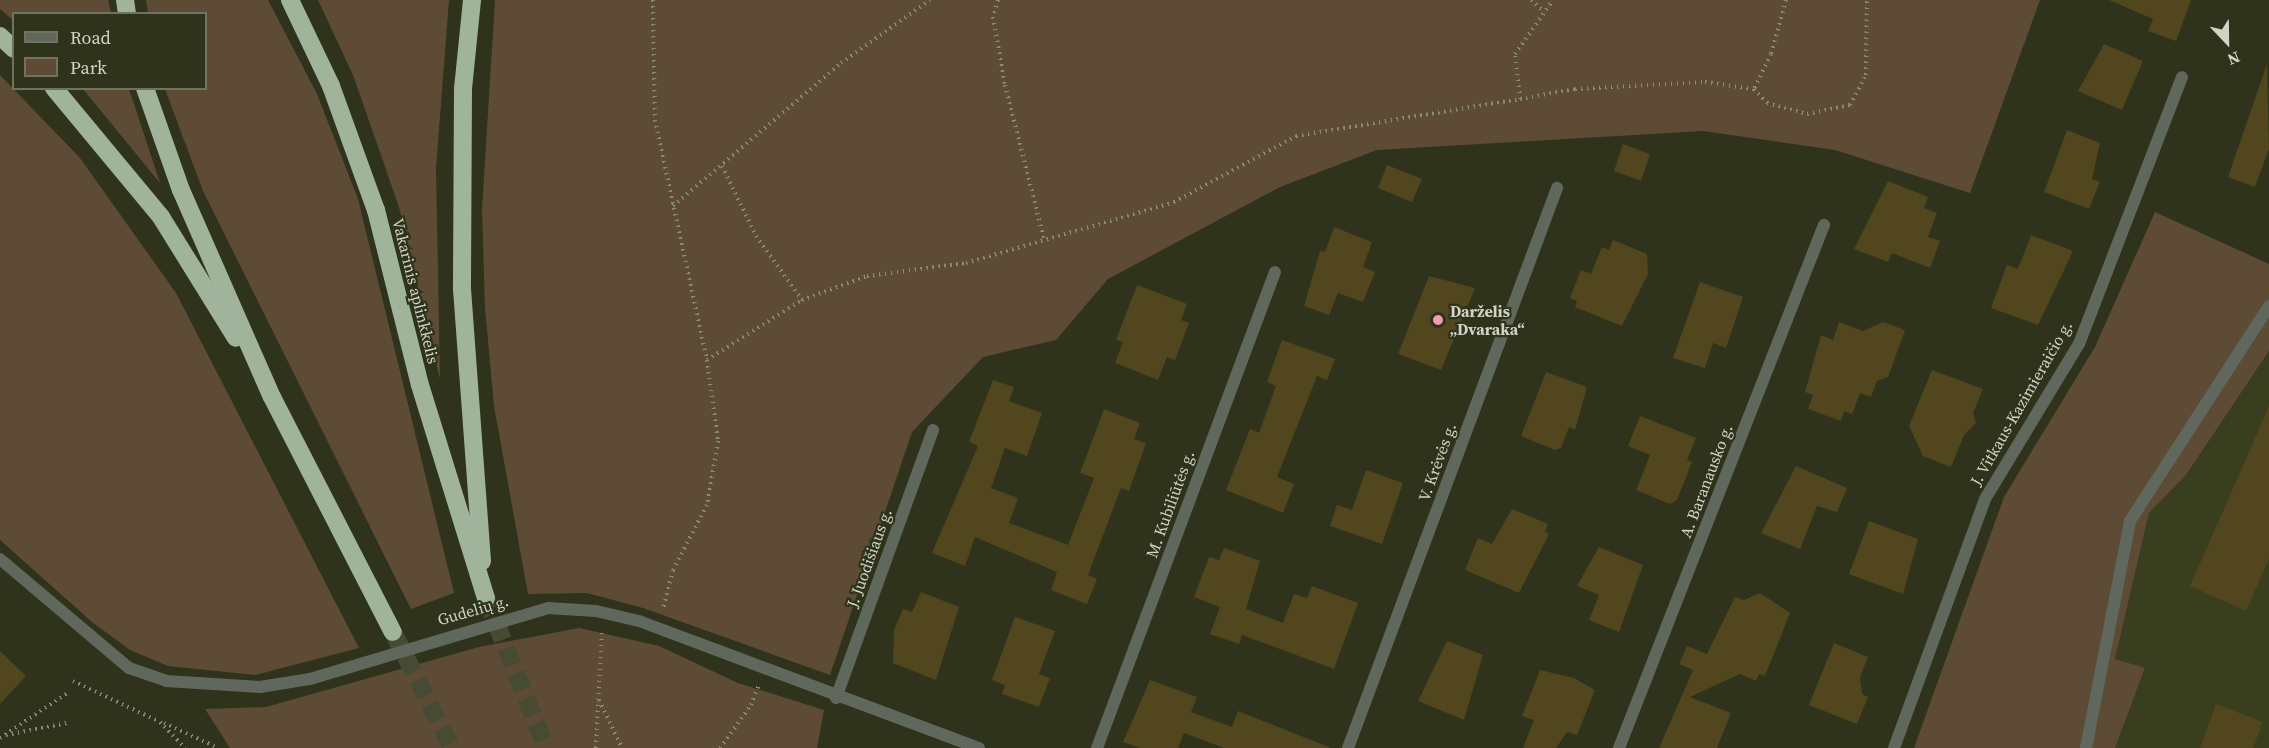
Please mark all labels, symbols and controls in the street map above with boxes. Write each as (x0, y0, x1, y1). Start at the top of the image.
legend (12, 12, 207, 90)
north arrow (2197, 12, 2257, 72)
text: Road (70, 25, 111, 50)
text: N (2224, 46, 2243, 71)
text: Park (70, 55, 107, 80)
street label: Vakarinis aplinkkelis (389, 216, 443, 366)
place label: Darželis „Dvaraka“ (1450, 301, 1524, 339)
marker: Darželis „Dvaraka“ (1431, 313, 1445, 327)
street label: J. Vitkaus-Kazimieraičio g. (1966, 317, 2076, 489)
street label: V. Krėvės g. (1414, 420, 1460, 504)
street label: A. Baranausko g. (1676, 422, 1736, 540)
street label: M. Kubiliūtės g. (1142, 448, 1198, 560)
street label: J. Juodišiaus g. (842, 506, 896, 610)
street label: Gudelių g. (435, 591, 511, 629)

